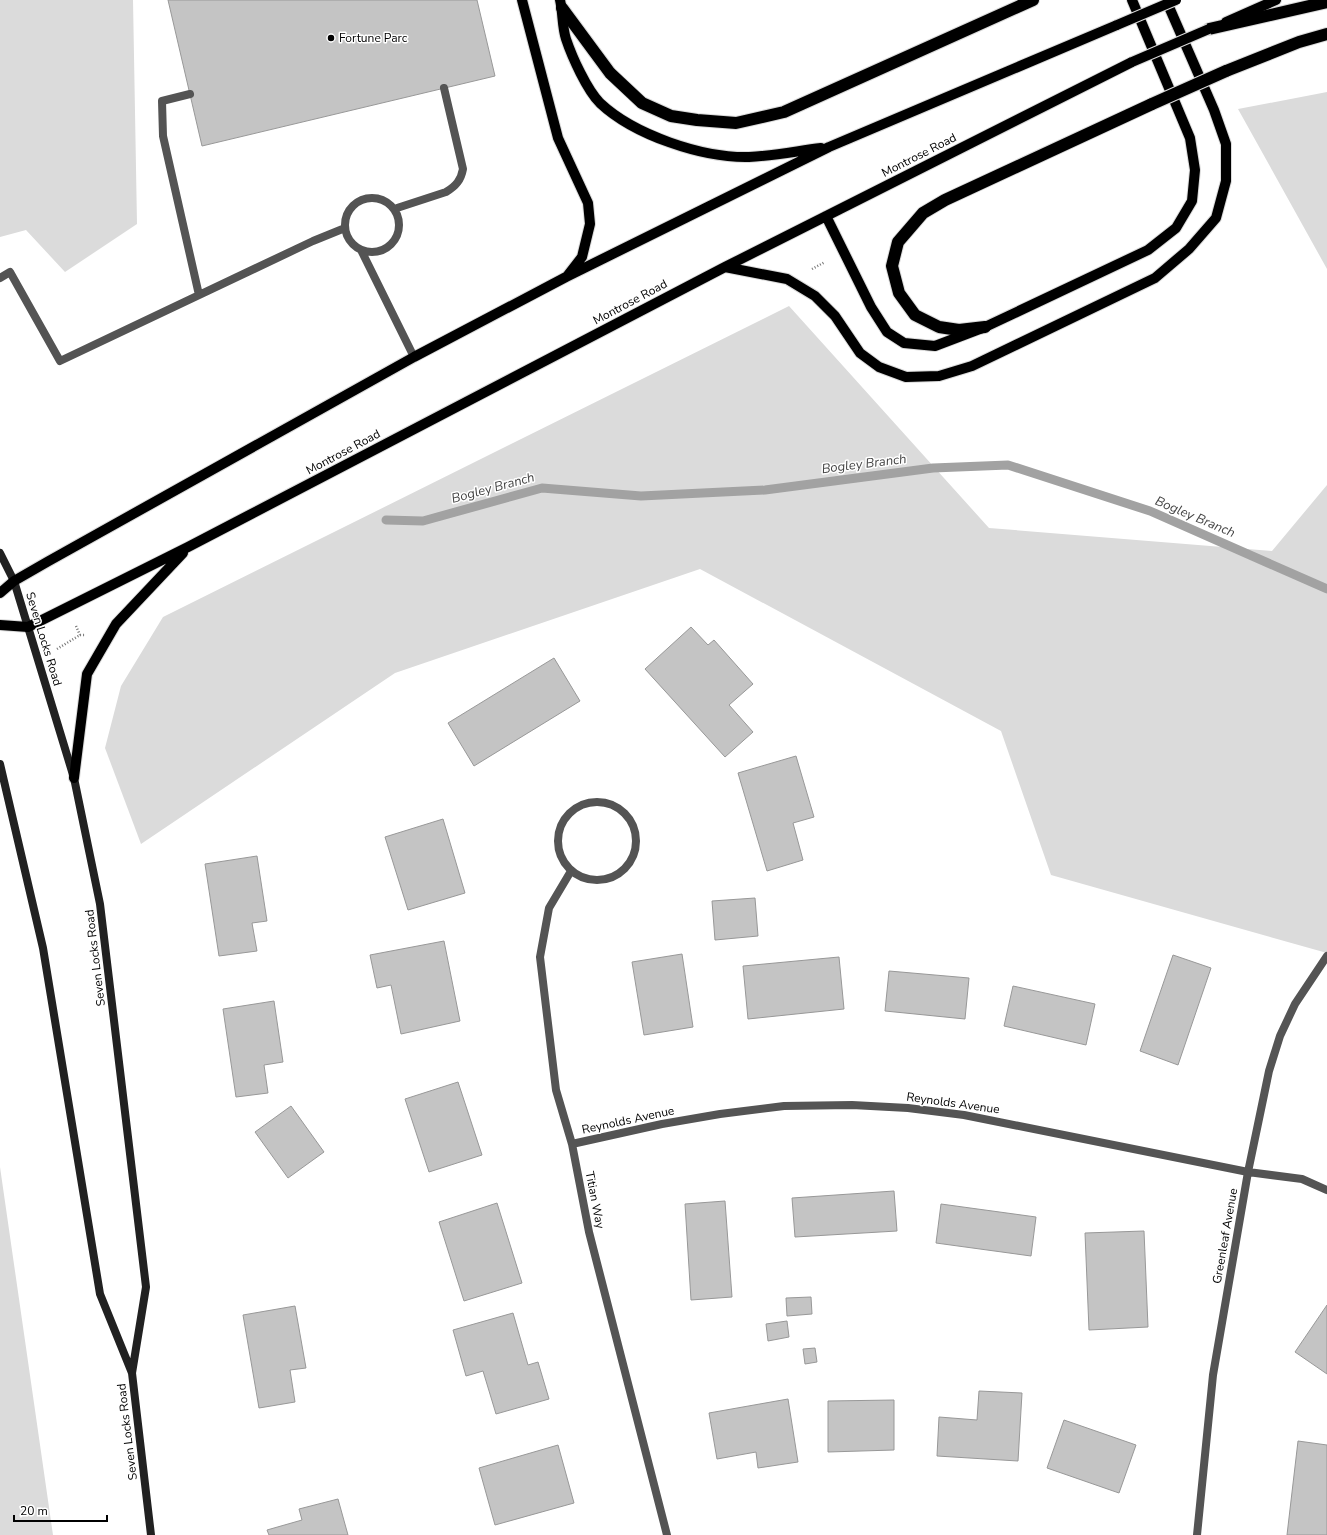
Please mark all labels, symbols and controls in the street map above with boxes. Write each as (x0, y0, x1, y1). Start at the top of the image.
place label: Fortune Parc (339, 30, 408, 46)
marker: Fortune Parc (326, 33, 336, 43)
street label: Montrose Road (879, 129, 959, 181)
street label: Montrose Road (590, 276, 670, 328)
street label: Montrose Road (303, 426, 383, 478)
water label: Bogley Branch (821, 450, 907, 478)
water label: Bogley Branch (449, 468, 537, 508)
water label: Bogley Branch (1152, 492, 1238, 542)
street label: Seven Locks Road (22, 590, 66, 688)
street label: Seven Locks Road (81, 909, 109, 1007)
street label: Reynolds Avenue (905, 1089, 1001, 1117)
street label: Reynolds Avenue (580, 1102, 676, 1138)
street label: Titian Way (582, 1170, 609, 1231)
street label: Greenleaf Avenue (1209, 1187, 1241, 1285)
street label: Seven Locks Road (113, 1383, 141, 1481)
scale bar (14, 1497, 107, 1523)
text: 20 m (20, 1503, 48, 1519)

